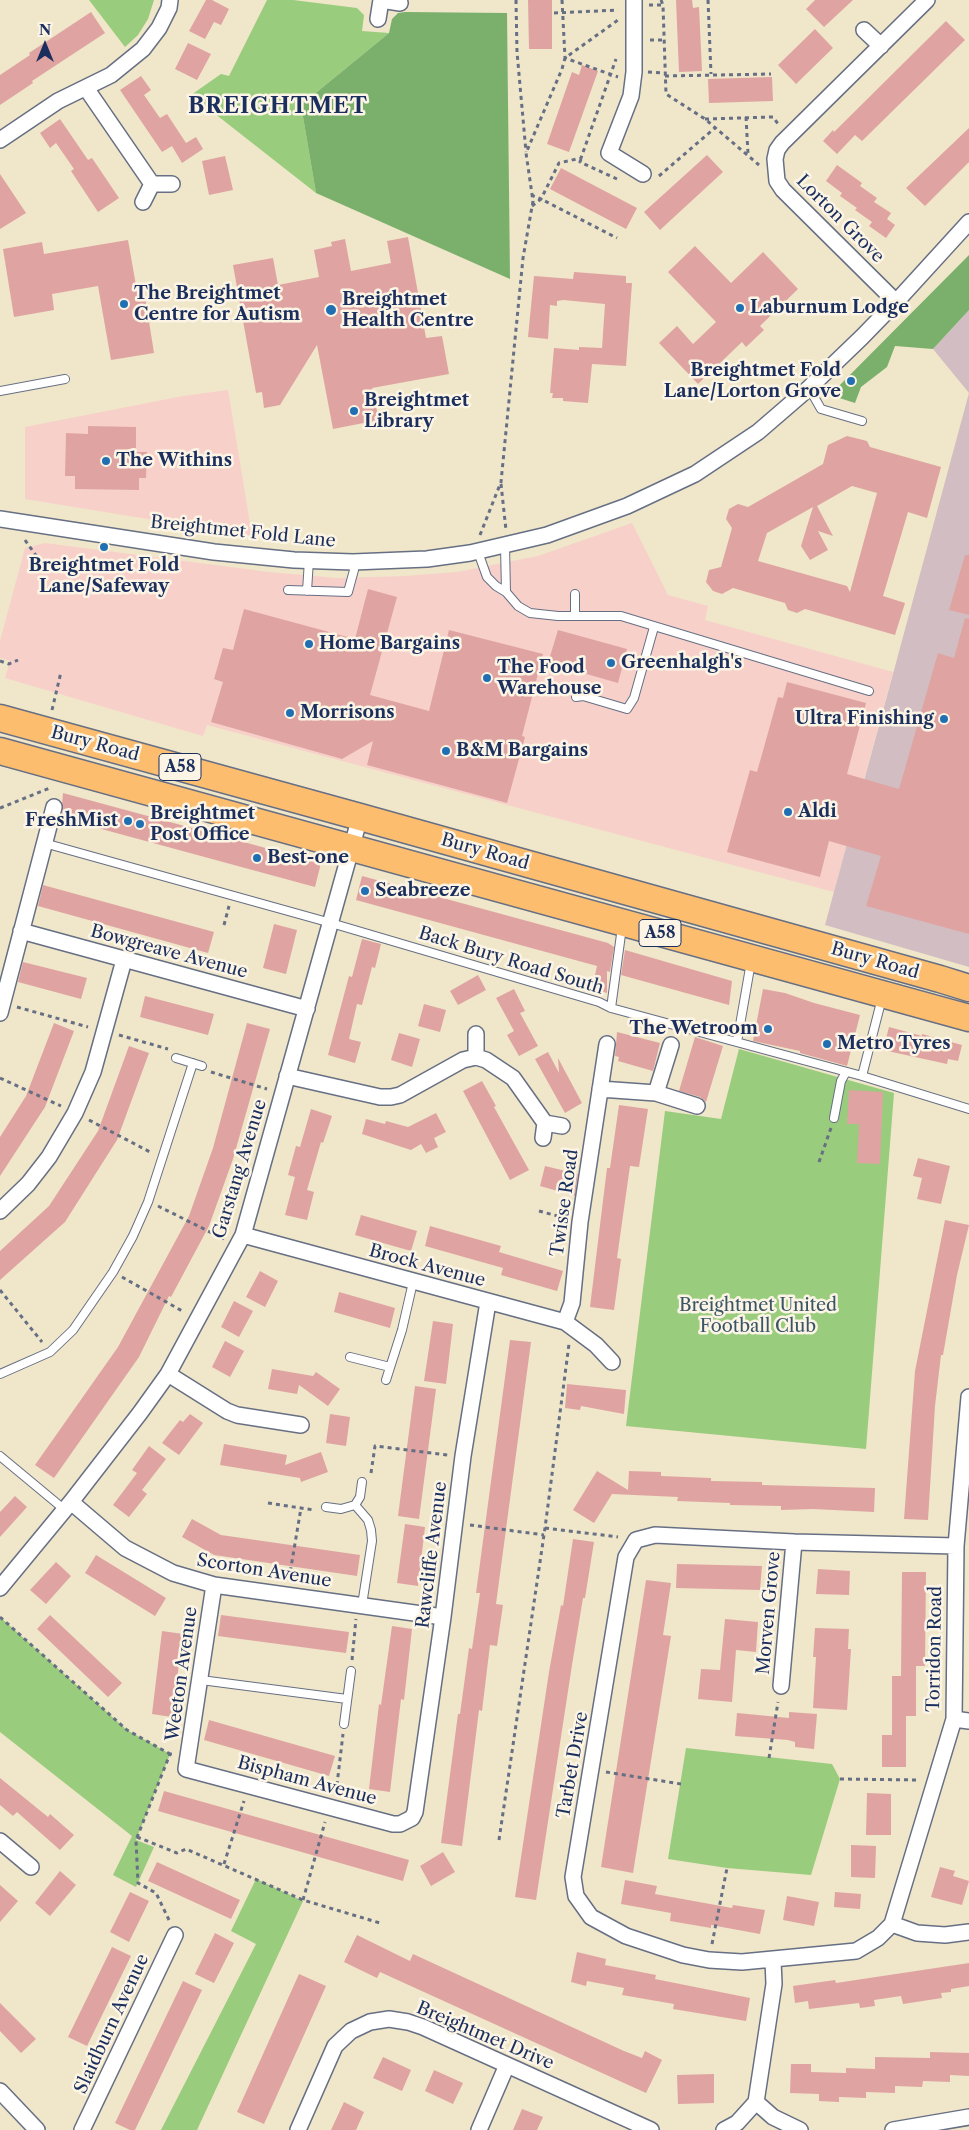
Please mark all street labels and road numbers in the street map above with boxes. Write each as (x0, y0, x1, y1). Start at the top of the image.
street label: Lorton Grove (792, 171, 888, 267)
street label: Breightmet Fold Lane (149, 512, 337, 552)
street label: Bury Road (48, 722, 142, 766)
road number: A58 (159, 754, 201, 780)
street label: Bury Road (438, 829, 532, 875)
road number: A58 (639, 920, 681, 946)
street label: Bowgreave Avenue (88, 921, 250, 983)
street label: Back Bury Road South (416, 923, 606, 999)
street label: Bury Road (828, 938, 922, 984)
street label: Garstang Avenue (209, 1097, 271, 1241)
street label: Twisse Road (547, 1148, 583, 1258)
street label: Brock Avenue (366, 1240, 488, 1292)
street label: Rawcliffe Avenue (412, 1480, 452, 1630)
street label: Scorton Avenue (195, 1550, 333, 1592)
street label: Morven Grove (753, 1551, 785, 1675)
street label: Torridon Road (923, 1586, 947, 1712)
street label: Weeton Avenue (162, 1605, 202, 1743)
street label: Tarbet Drive (553, 1710, 593, 1820)
street label: Bispham Avenue (235, 1752, 379, 1810)
street label: Slaidburn Avenue (70, 1951, 154, 2097)
street label: Breightmet Drive (413, 1997, 557, 2075)

